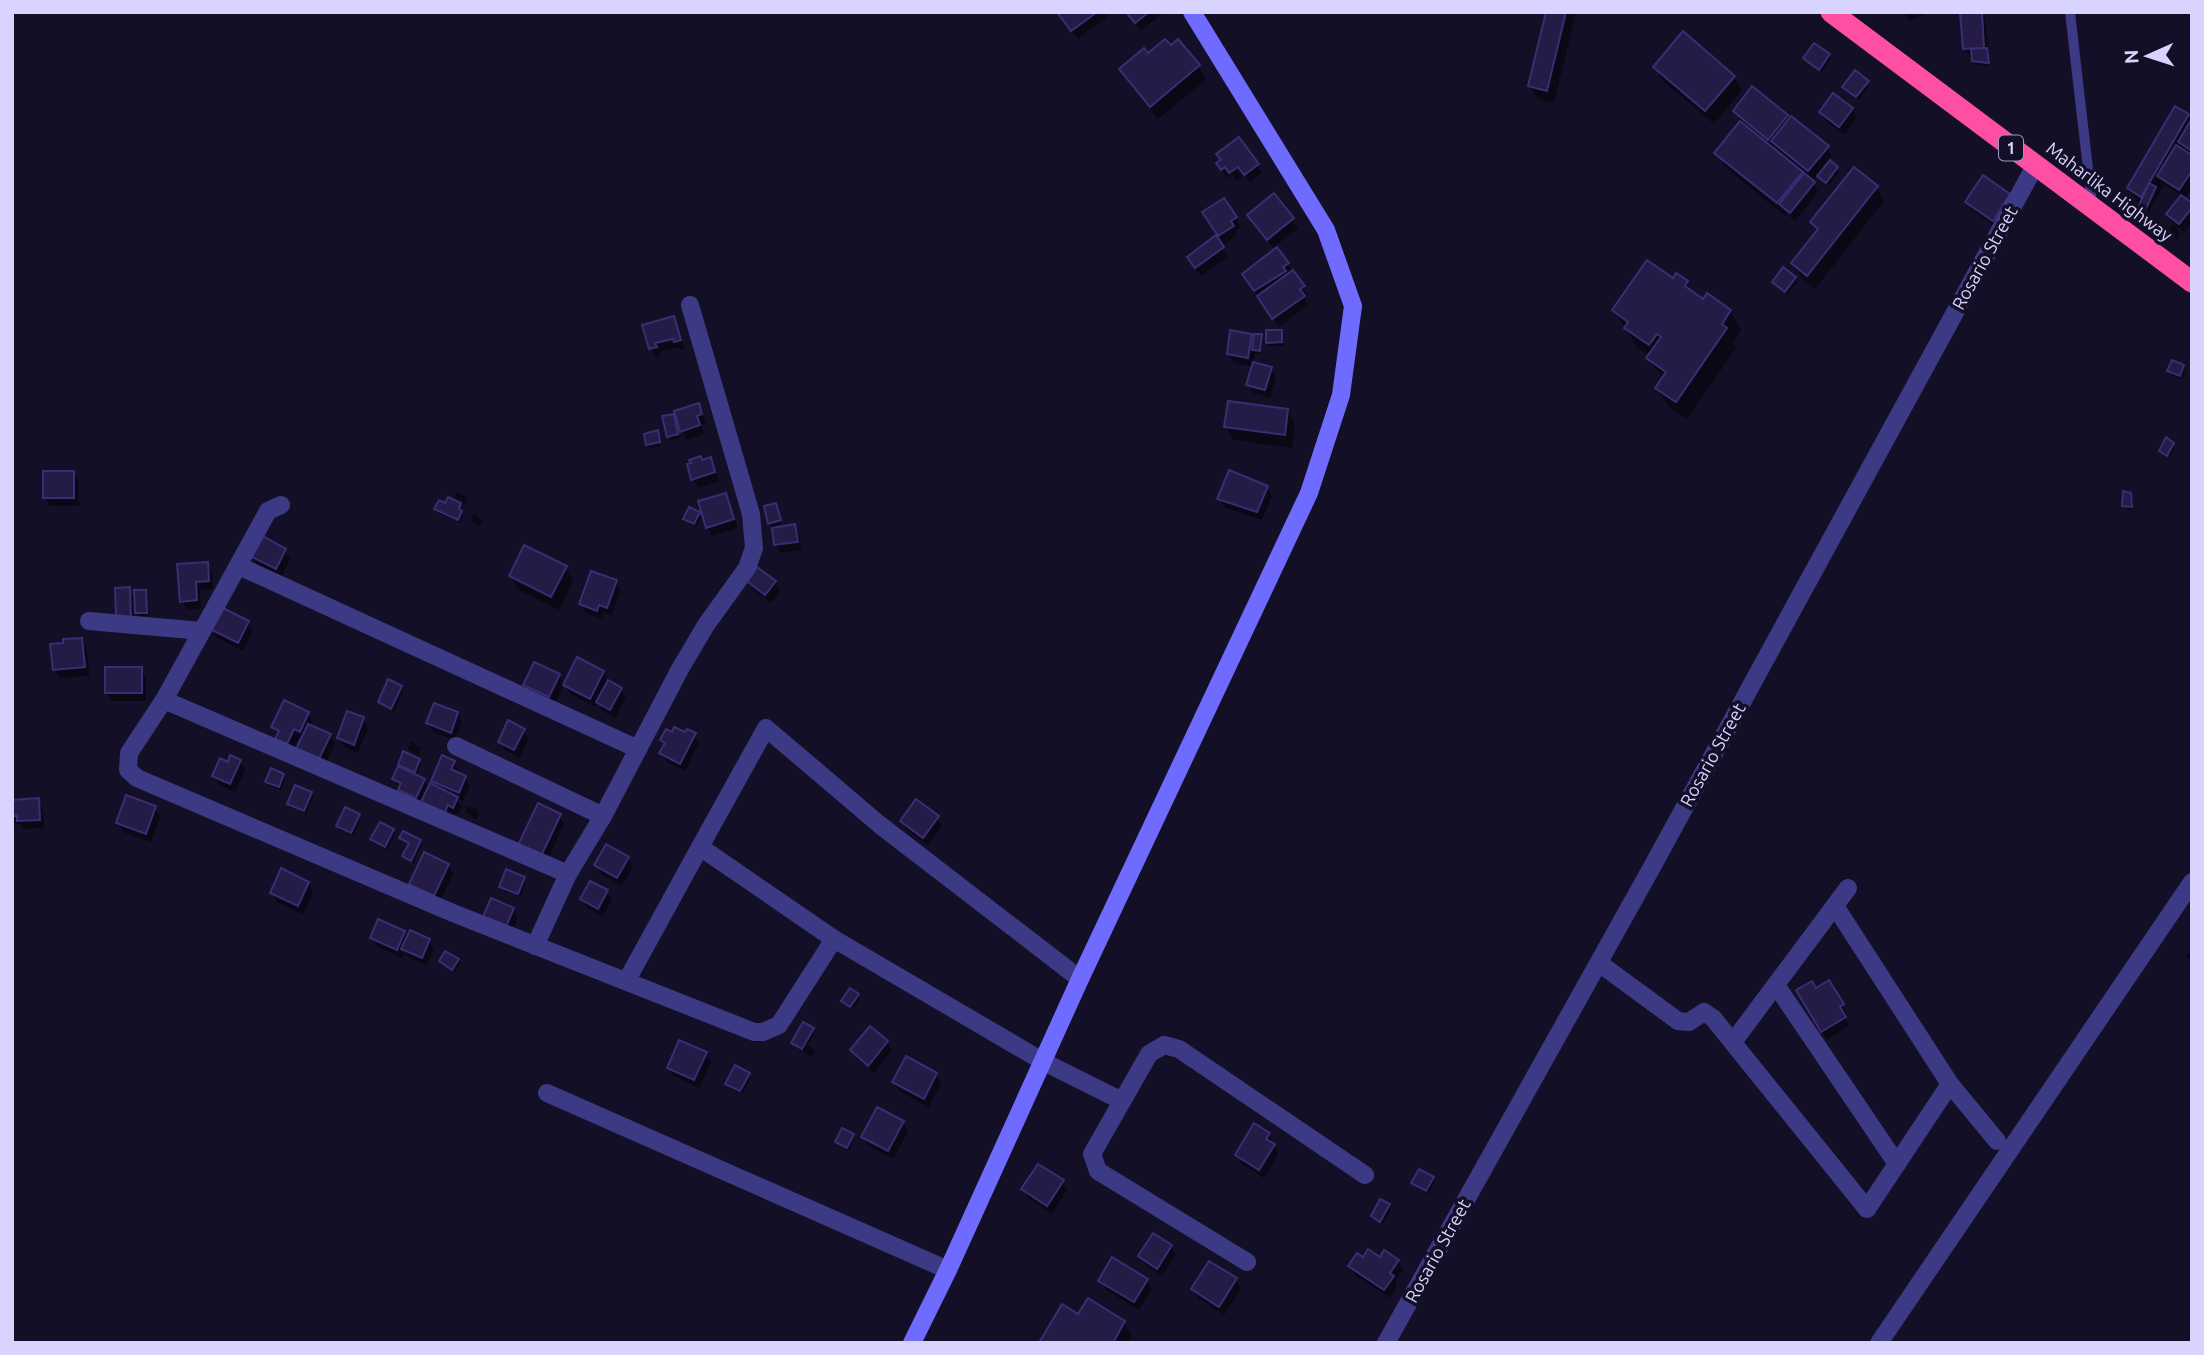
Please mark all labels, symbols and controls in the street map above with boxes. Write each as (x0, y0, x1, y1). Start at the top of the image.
north arrow (2113, 21, 2183, 91)
text: N (2120, 49, 2142, 65)
road number: 1 (1999, 136, 2023, 160)
street label: Maharlika Highway (2043, 137, 2177, 245)
street label: Rosario Street (1948, 202, 2021, 313)
street label: Rosario Street (1676, 699, 1749, 810)
street label: Rosario Street (1401, 1195, 1474, 1306)

